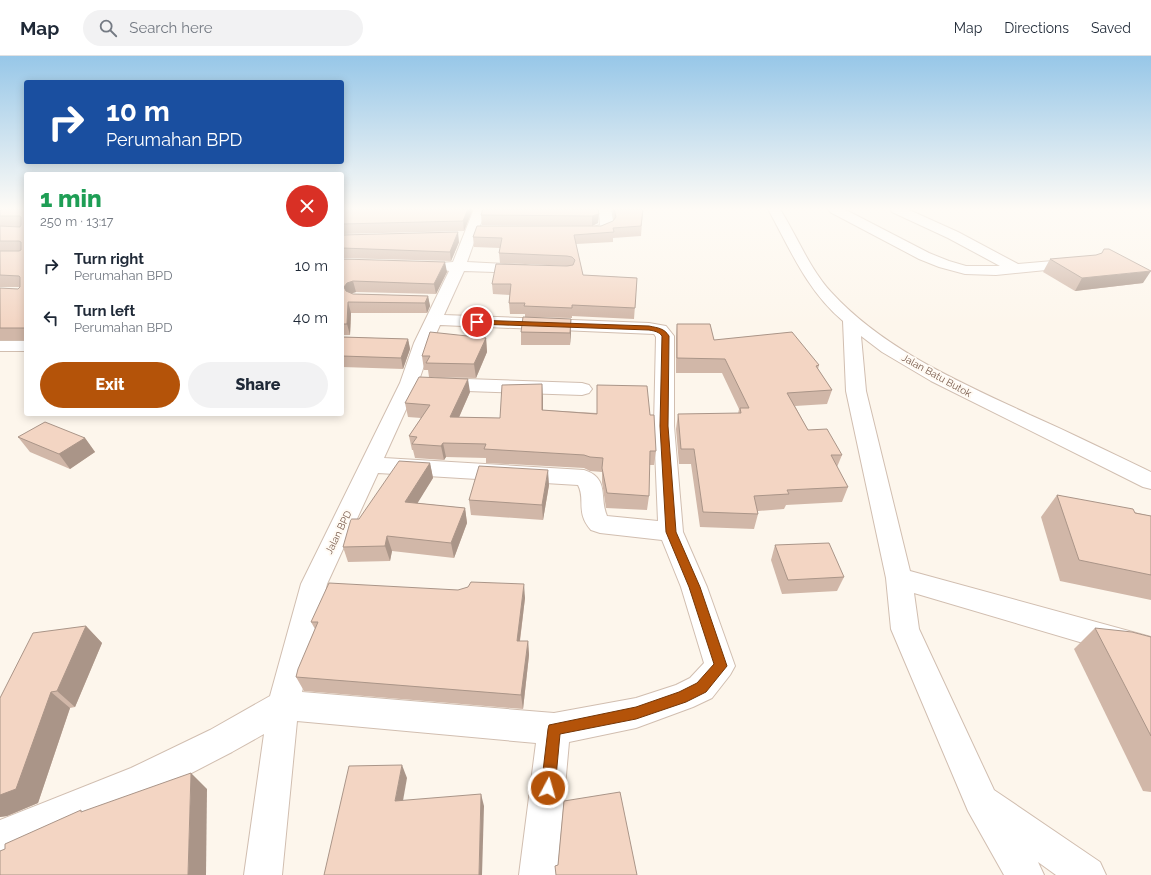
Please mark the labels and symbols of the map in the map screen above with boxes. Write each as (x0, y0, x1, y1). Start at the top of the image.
pin (460, 305, 494, 339)
street label: Jalan Batu Butok (900, 352, 974, 399)
street label: Jalan BPD (323, 509, 354, 556)
position arrow (527, 767, 569, 809)

